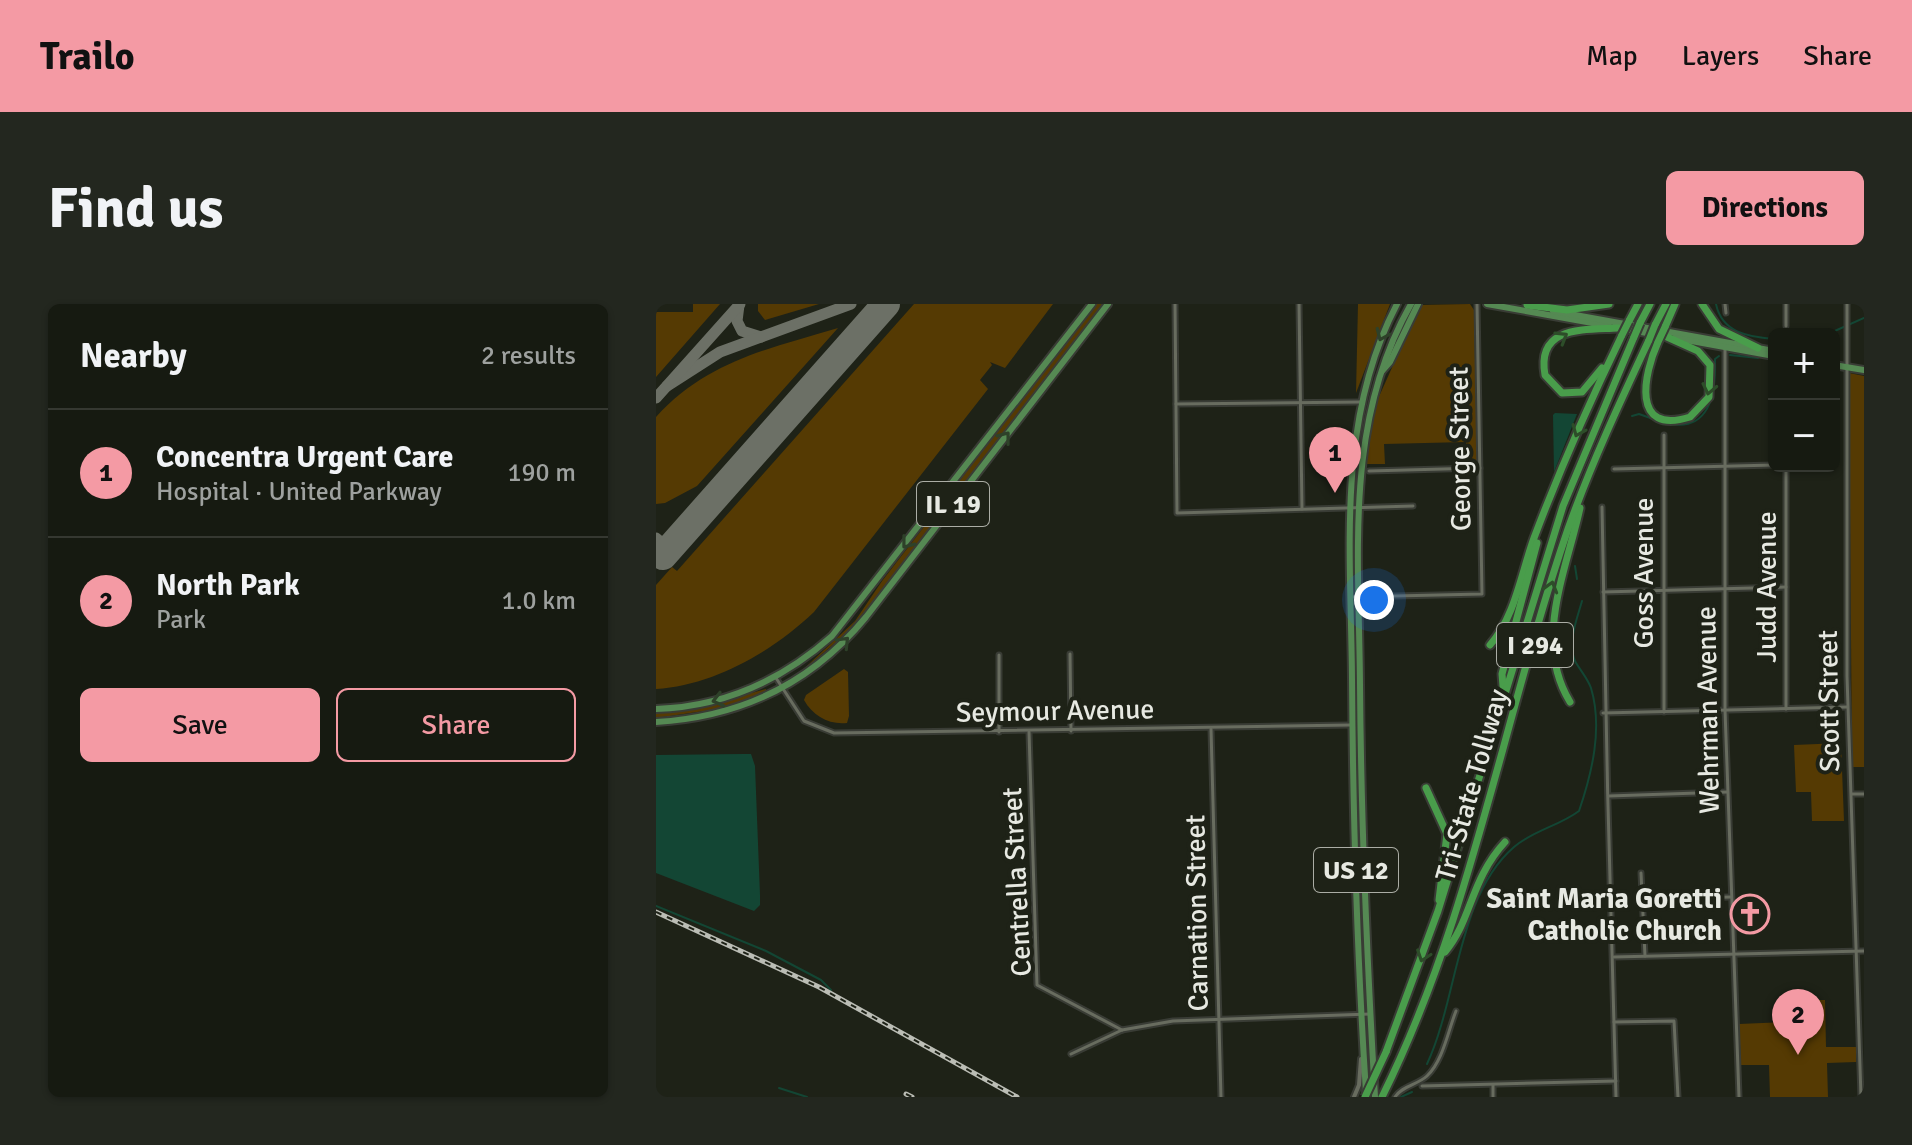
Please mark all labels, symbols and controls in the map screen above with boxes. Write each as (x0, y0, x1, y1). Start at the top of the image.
text: Trailo (40, 33, 135, 80)
text: Map (1586, 39, 1638, 73)
text: Layers (1682, 39, 1759, 73)
text: Share (1803, 39, 1872, 73)
button: Directions (1666, 171, 1864, 245)
text: Find us (48, 174, 223, 243)
one-way arrow (1376, 327, 1392, 342)
map controls (1768, 328, 1840, 472)
button: + (1768, 328, 1840, 400)
one-way arrow (1553, 331, 1568, 347)
text: Nearby (80, 335, 187, 377)
text: 2 results (481, 340, 576, 372)
street label: George Street (1442, 366, 1478, 532)
one-way arrow (1701, 382, 1718, 395)
button: − (1768, 400, 1840, 472)
one-way arrow (1571, 423, 1587, 437)
pin: 1 (1309, 427, 1361, 493)
one-way arrow (995, 432, 1009, 446)
text: Concentra Urgent Care (156, 439, 453, 476)
text: 1 (99, 457, 113, 489)
text: 190 m (507, 457, 576, 489)
text: Hospital · United Parkway (156, 476, 442, 508)
road number: IL 19 (917, 482, 989, 526)
street label: Goss Avenue (1627, 498, 1661, 648)
street label: Judd Avenue (1750, 511, 1784, 663)
one-way arrow (903, 534, 917, 549)
text: North Park (156, 567, 300, 604)
your location (1354, 580, 1394, 620)
one-way arrow (1542, 581, 1558, 595)
text: 2 (99, 585, 113, 617)
text: 1.0 km (502, 585, 576, 617)
text: Park (156, 604, 206, 636)
street label: Wehrman Avenue (1689, 606, 1727, 814)
road number: I 294 (1497, 623, 1573, 667)
street label: Scott Street (1811, 630, 1847, 772)
one-way arrow (835, 637, 849, 651)
street label: Tri-State Tollway (1428, 685, 1516, 885)
button: Save (80, 688, 320, 762)
button: Share (336, 688, 576, 762)
one-way arrow (711, 691, 725, 708)
street label: Seymour Avenue (955, 692, 1155, 730)
street label: Centrella Street (995, 786, 1039, 977)
street label: Carnation Street (1178, 814, 1216, 1012)
road number: US 12 (1314, 848, 1398, 892)
place label: Saint Maria Goretti Catholic Church (1486, 882, 1722, 948)
church icon: Saint Maria Goretti Catholic Church (1729, 893, 1771, 935)
one-way arrow (1417, 948, 1433, 962)
pin: 2 (1772, 989, 1824, 1055)

